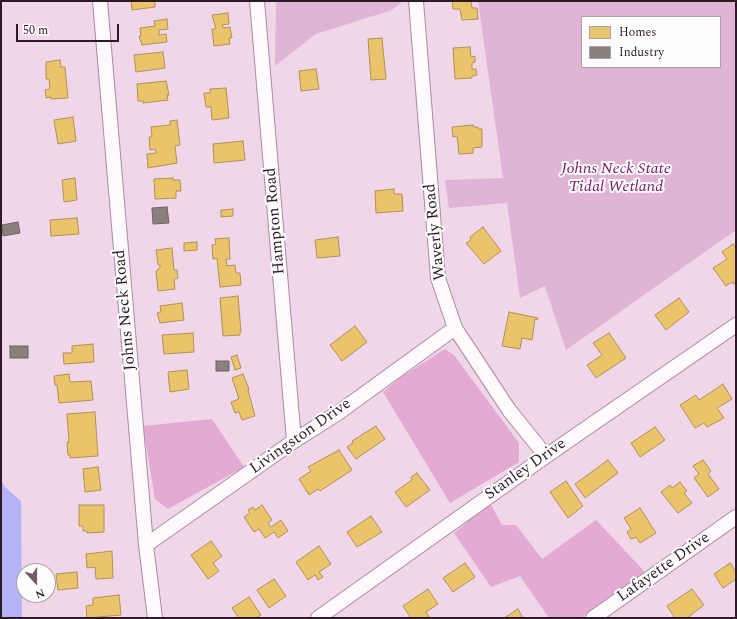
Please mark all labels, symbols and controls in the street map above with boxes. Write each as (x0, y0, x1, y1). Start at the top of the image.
scale bar (18, 16, 121, 42)
legend (581, 16, 721, 68)
text: 50 m (23, 21, 48, 40)
text: Homes (619, 23, 657, 42)
text: Industry (619, 43, 664, 62)
park label: Johns Neck State Tidal Wetland (561, 160, 671, 198)
street label: Hampton Road (262, 167, 290, 275)
street label: Waverly Road (421, 183, 451, 281)
street label: Johns Neck Road (111, 249, 141, 371)
street label: Livingston Drive (247, 395, 355, 479)
street label: Stanley Drive (482, 435, 570, 505)
street label: Lafayette Drive (614, 529, 714, 607)
north arrow (16, 563, 56, 603)
text: N (33, 584, 47, 603)

